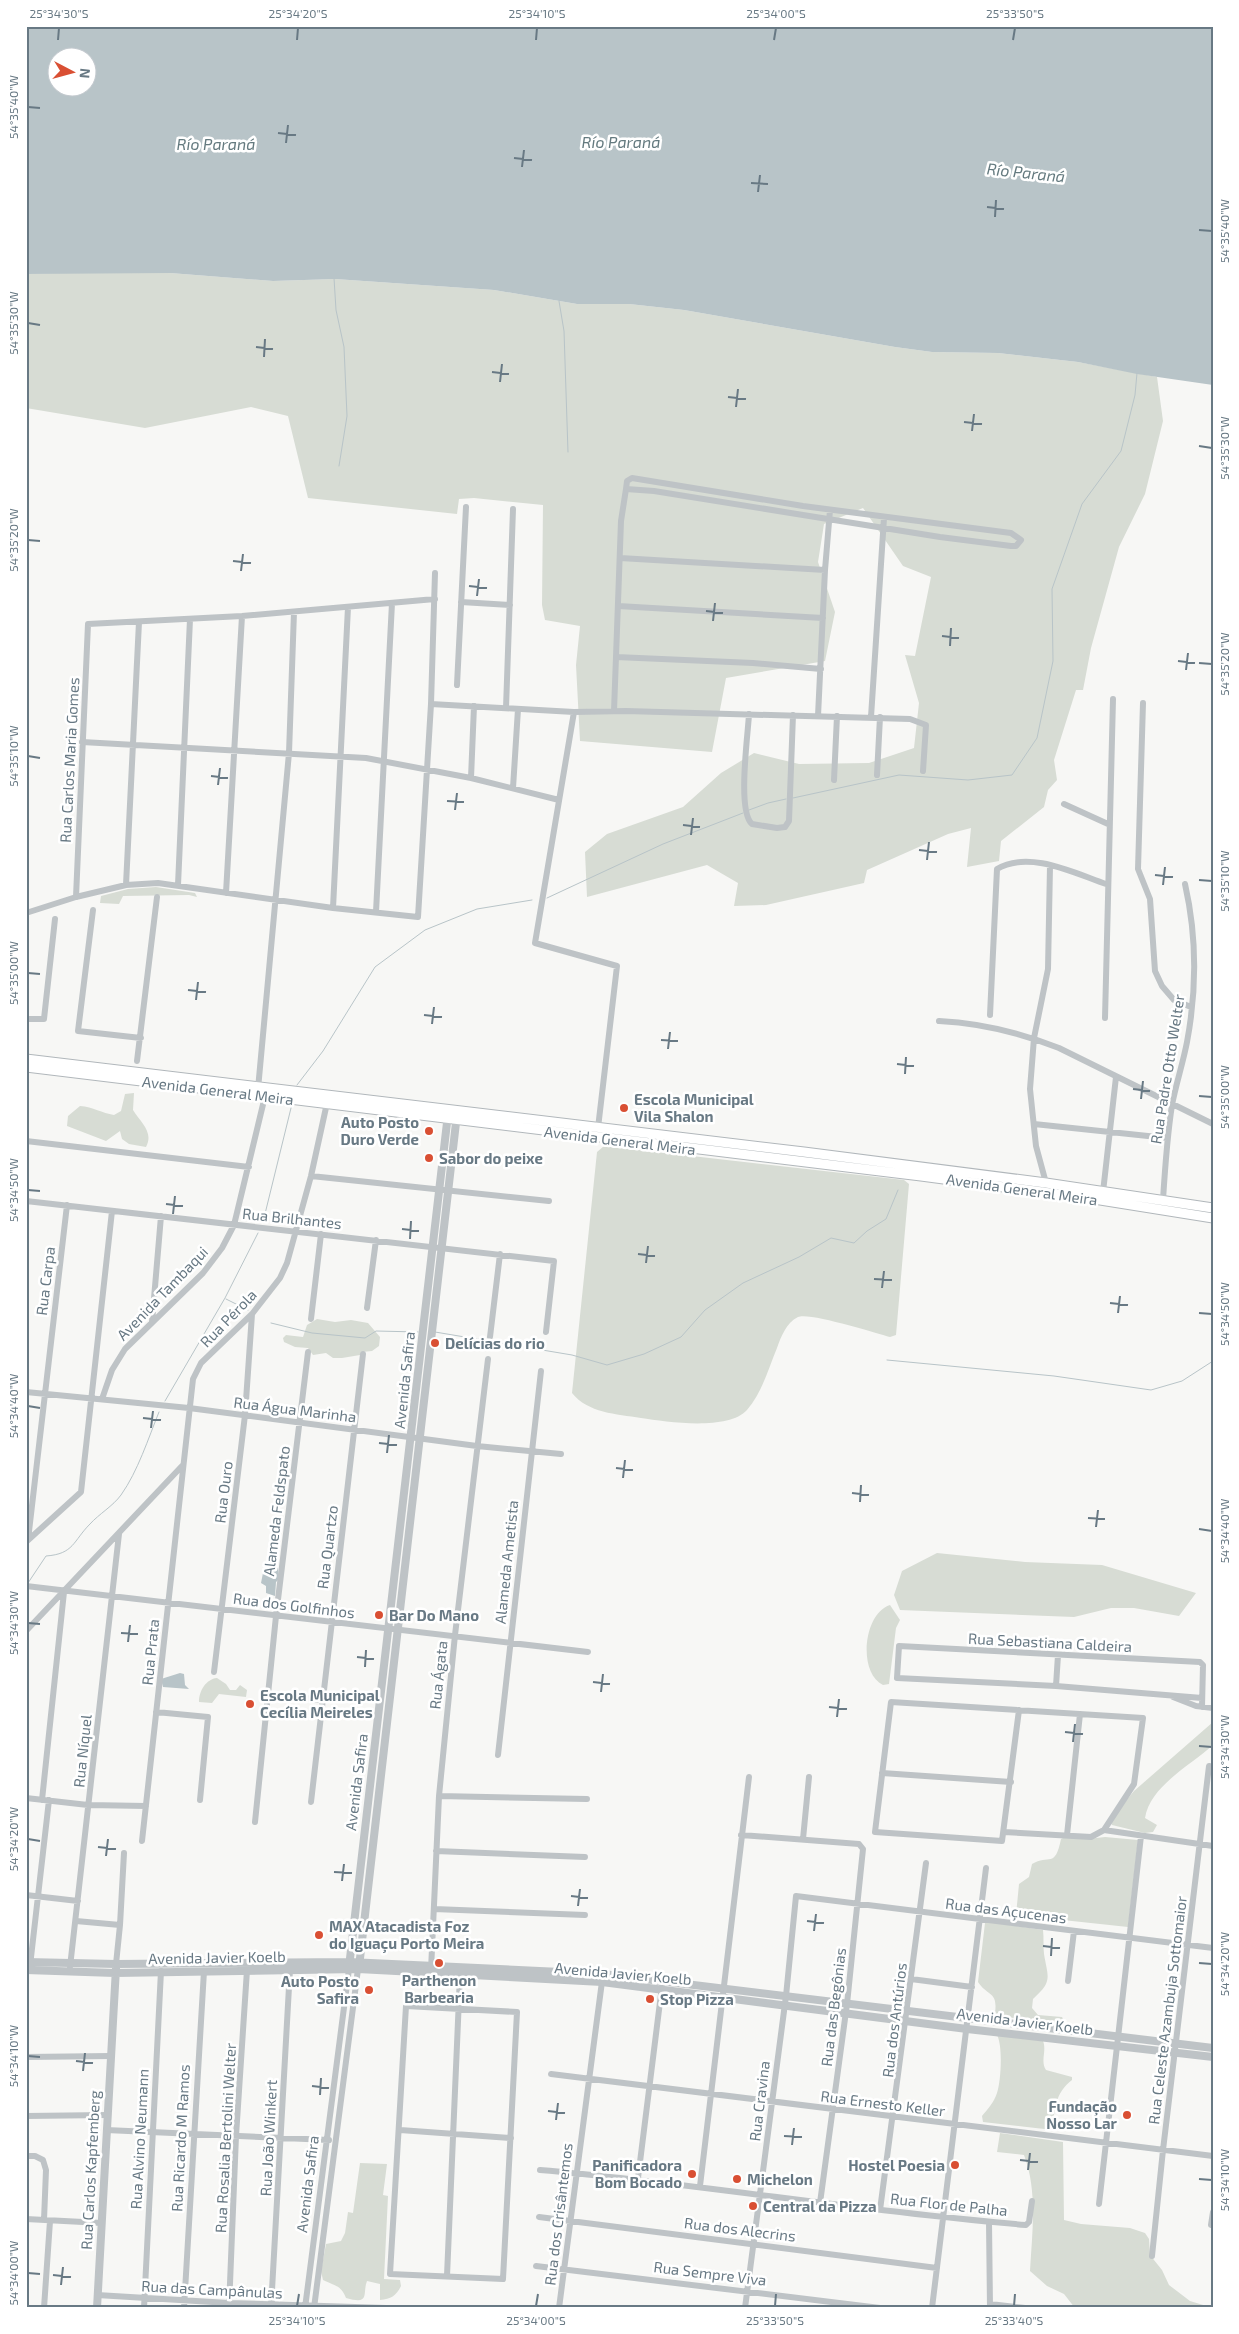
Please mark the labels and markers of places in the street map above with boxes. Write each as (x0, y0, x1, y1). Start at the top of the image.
place label: Escola Municipal Vila Shalon (634, 1090, 754, 1125)
marker: Escola Municipal Vila Shalon (618, 1102, 630, 1114)
place label: Auto Posto Duro Verde (341, 1113, 419, 1148)
marker: Auto Posto Duro Verde (423, 1125, 435, 1137)
place label: Sabor do peixe (439, 1149, 543, 1167)
marker: Sabor do peixe (423, 1152, 435, 1164)
place label: Delícias do rio (445, 1334, 545, 1352)
marker: Delícias do rio (429, 1337, 441, 1349)
place label: Bar Do Mano (389, 1606, 479, 1624)
marker: Bar Do Mano (373, 1609, 385, 1621)
place label: Escola Municipal Cecília Meireles (260, 1686, 380, 1721)
marker: Escola Municipal Cecília Meireles (244, 1698, 256, 1710)
place label: MAX Atacadista Foz do Iguaçu Porto Meira (329, 1917, 484, 1954)
marker: MAX Atacadista Foz do Iguaçu Porto Meira (313, 1929, 325, 1941)
marker: Parthenon Barbearia (433, 1957, 445, 1969)
place label: Parthenon Barbearia (402, 1971, 476, 2006)
place label: Auto Posto Safira (281, 1972, 359, 2007)
marker: Auto Posto Safira (363, 1984, 375, 1996)
place label: Stop Pizza (660, 1990, 734, 2008)
marker: Stop Pizza (644, 1993, 656, 2005)
place label: Fundação Nosso Lar (1046, 2097, 1118, 2132)
marker: Fundação Nosso Lar (1121, 2109, 1133, 2121)
place label: Panificadora Bom Bocado (592, 2156, 682, 2191)
place label: Hostel Poesia (848, 2156, 945, 2174)
marker: Hostel Poesia (949, 2159, 961, 2171)
marker: Panificadora Bom Bocado (686, 2168, 698, 2180)
place label: Michelon (747, 2170, 813, 2188)
marker: Michelon (731, 2173, 743, 2185)
place label: Central da Pizza (763, 2197, 877, 2215)
marker: Central da Pizza (747, 2200, 759, 2212)

